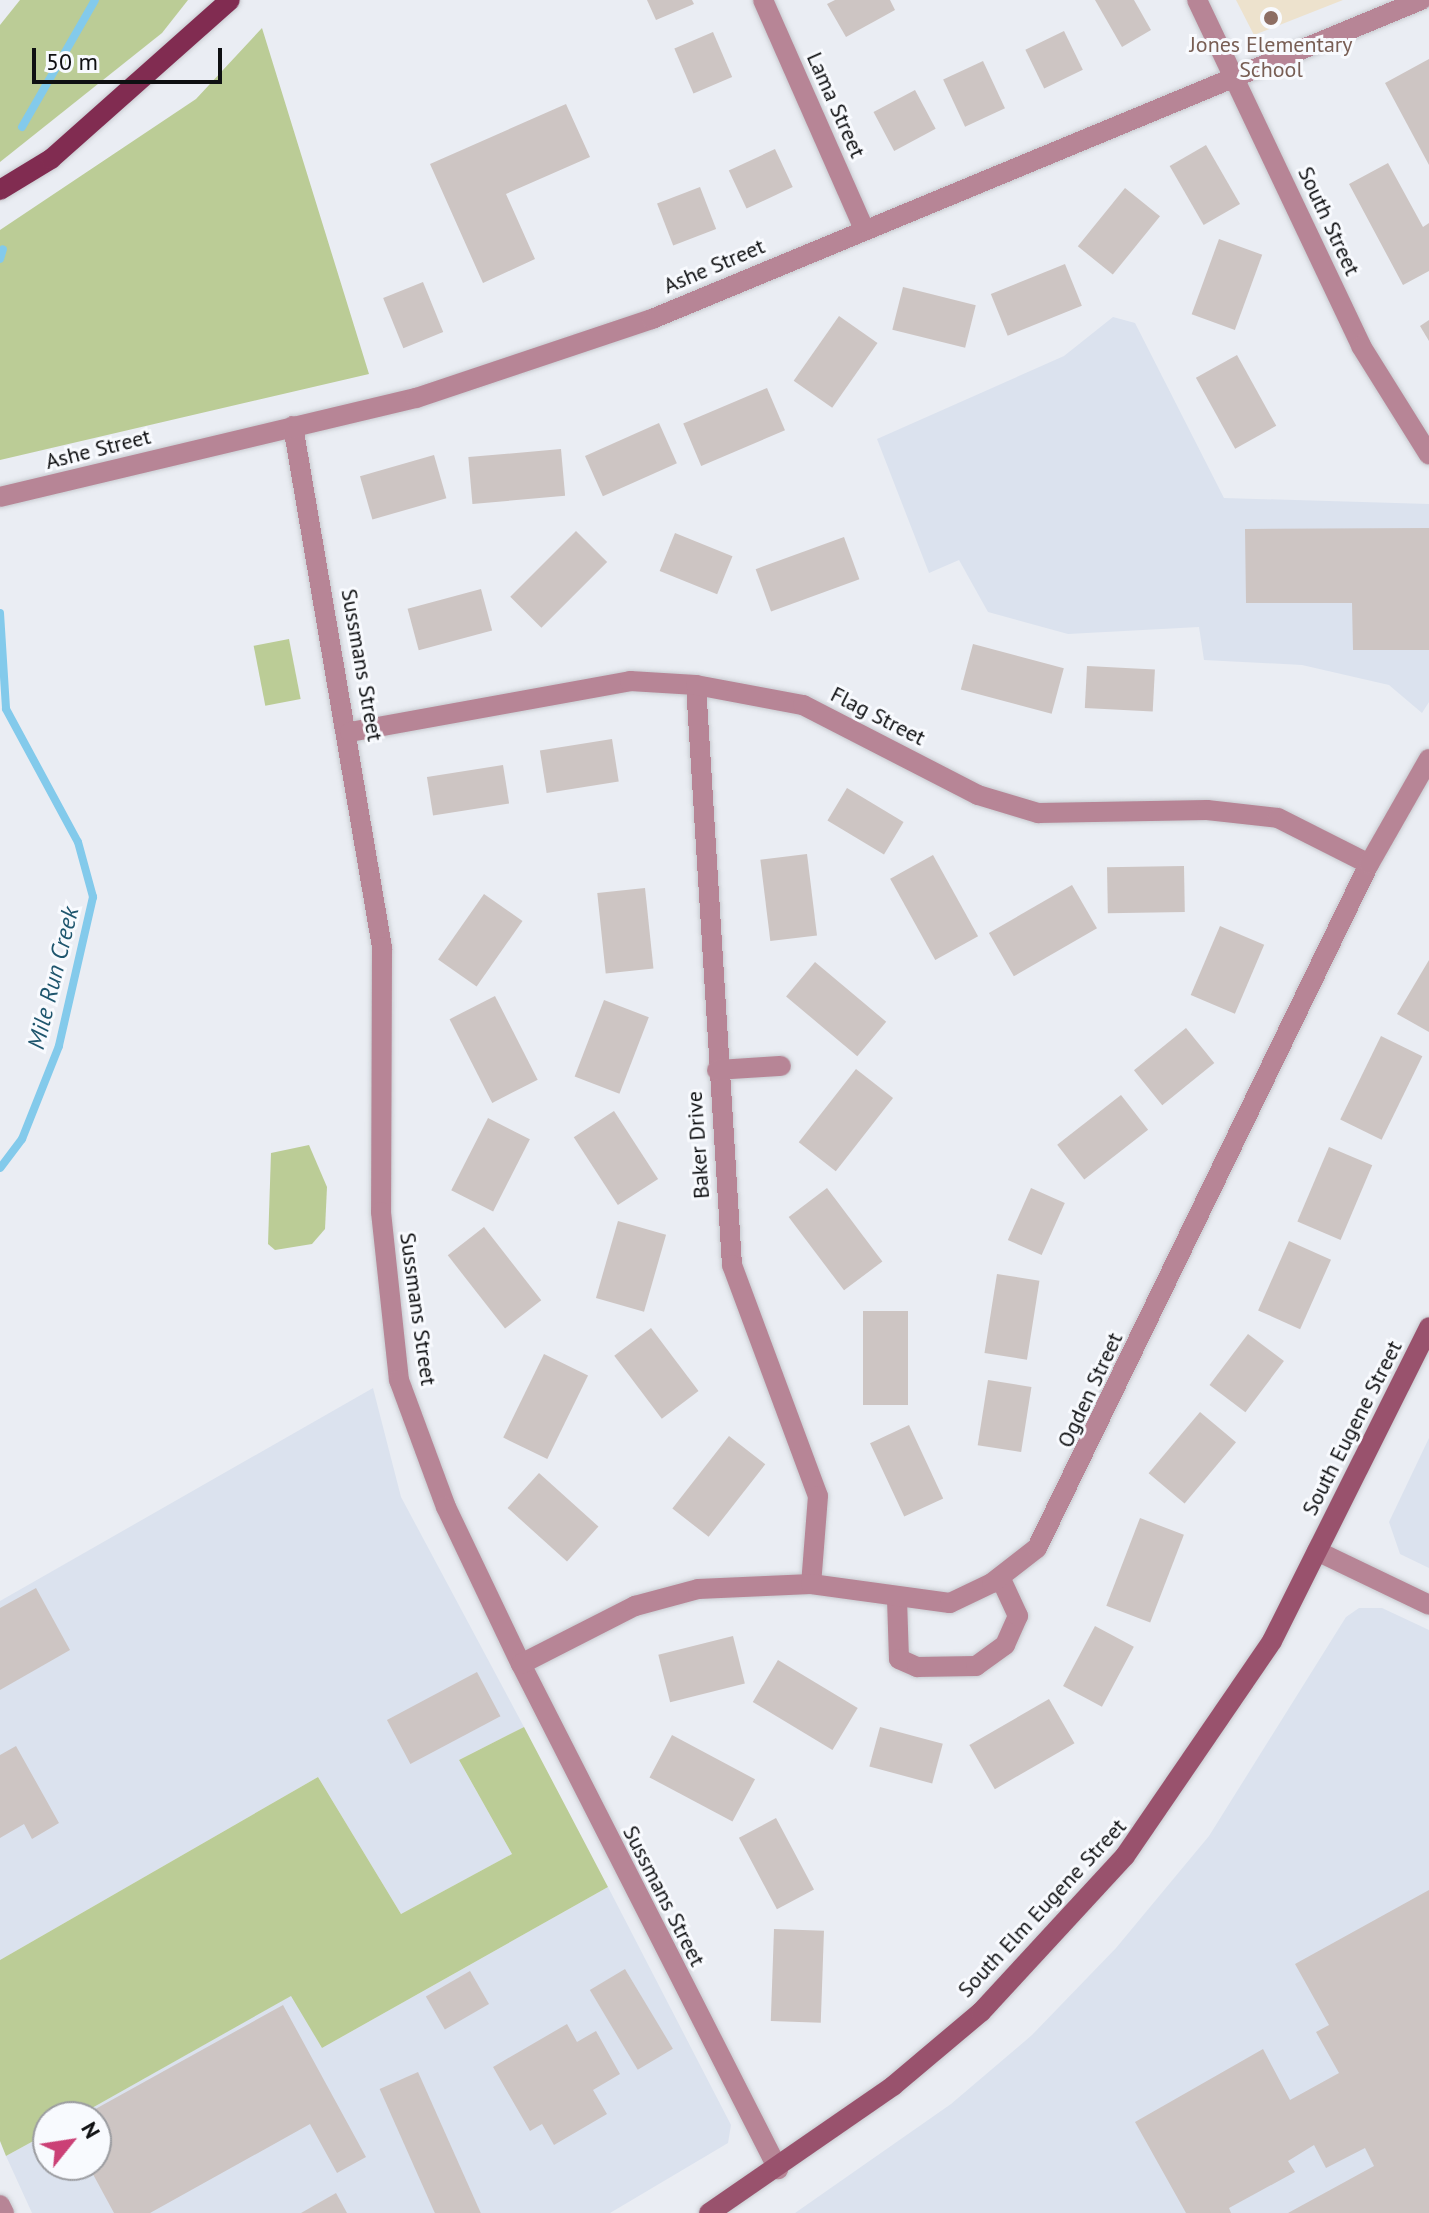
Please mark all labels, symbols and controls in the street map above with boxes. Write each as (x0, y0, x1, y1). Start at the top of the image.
marker: Jones Elementary School (1262, 9, 1280, 27)
place label: Jones Elementary School (1189, 31, 1353, 82)
scale bar (36, 32, 226, 82)
text: 50 m (46, 46, 98, 77)
street label: Lama Street (801, 48, 871, 162)
street label: South Street (1292, 162, 1366, 280)
street label: Ashe Street (659, 233, 769, 299)
street label: Ashe Street (43, 423, 153, 475)
street label: Sussmans Street (336, 587, 388, 743)
street label: Flag Street (826, 681, 930, 751)
water label: Mile Run Creek (21, 904, 85, 1052)
street label: Baker Drive (681, 1090, 715, 1200)
street label: Sussmans Street (394, 1231, 442, 1387)
street label: Ogden Street (1052, 1328, 1128, 1452)
street label: South Eugene Street (1297, 1336, 1407, 1520)
street label: South Elm Eugene Street (952, 1813, 1132, 2003)
street label: Sussmans Street (617, 1821, 711, 1971)
north arrow (32, 2101, 112, 2181)
text: N (75, 2117, 107, 2143)

